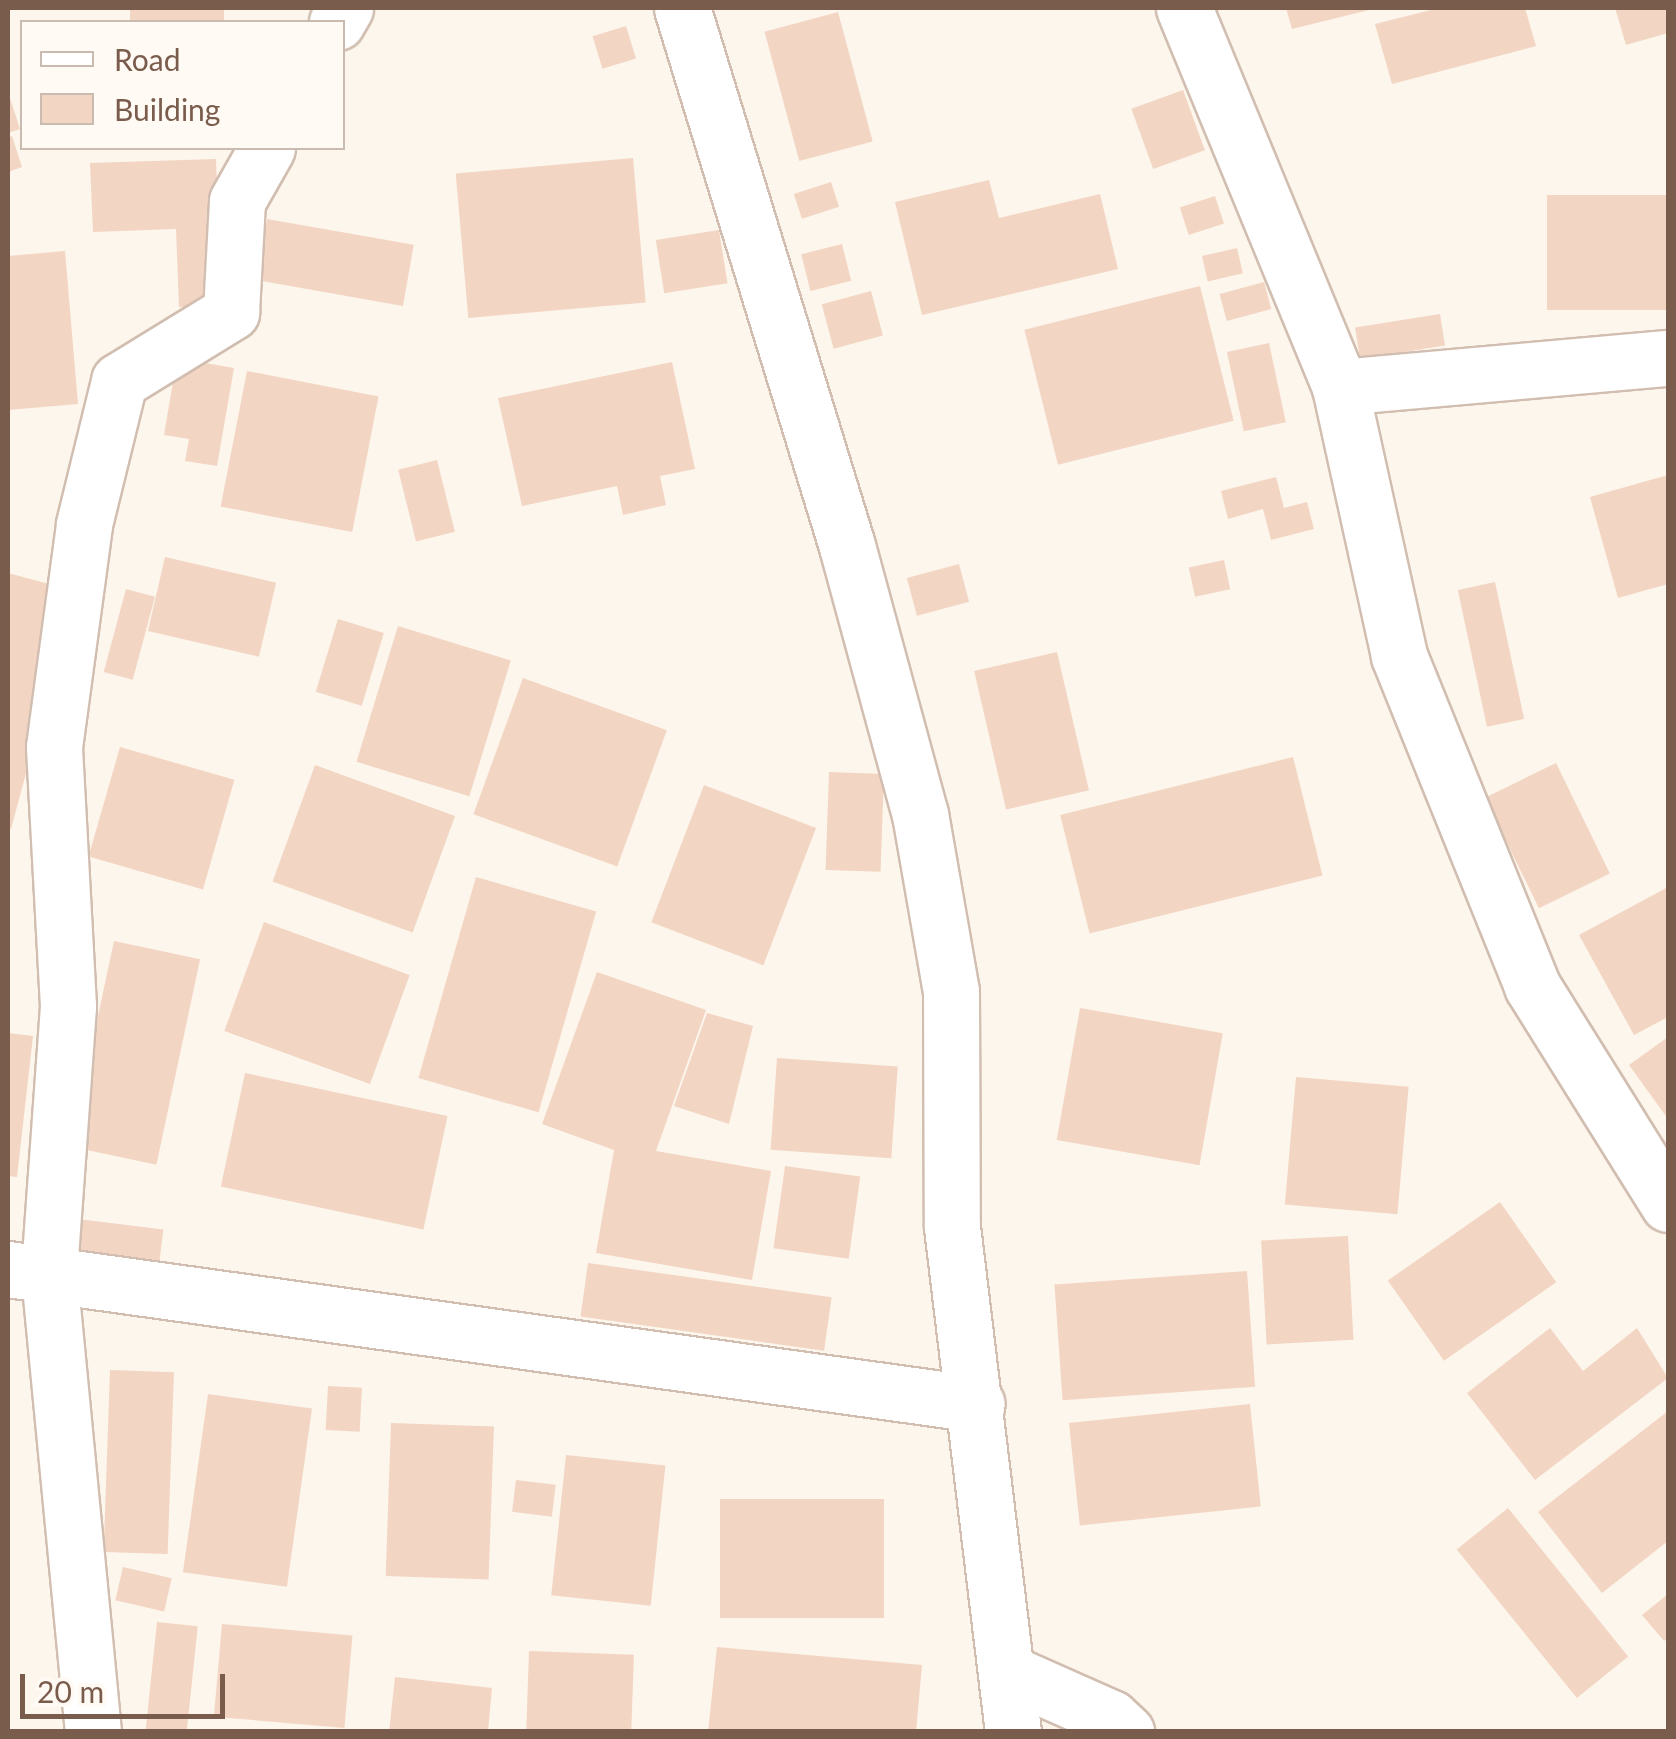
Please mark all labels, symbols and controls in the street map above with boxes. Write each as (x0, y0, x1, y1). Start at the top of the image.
legend (20, 20, 345, 150)
text: Road (114, 41, 181, 77)
text: Building (114, 91, 220, 127)
scale bar (25, 1654, 230, 1716)
text: 20 m (37, 1673, 104, 1709)

